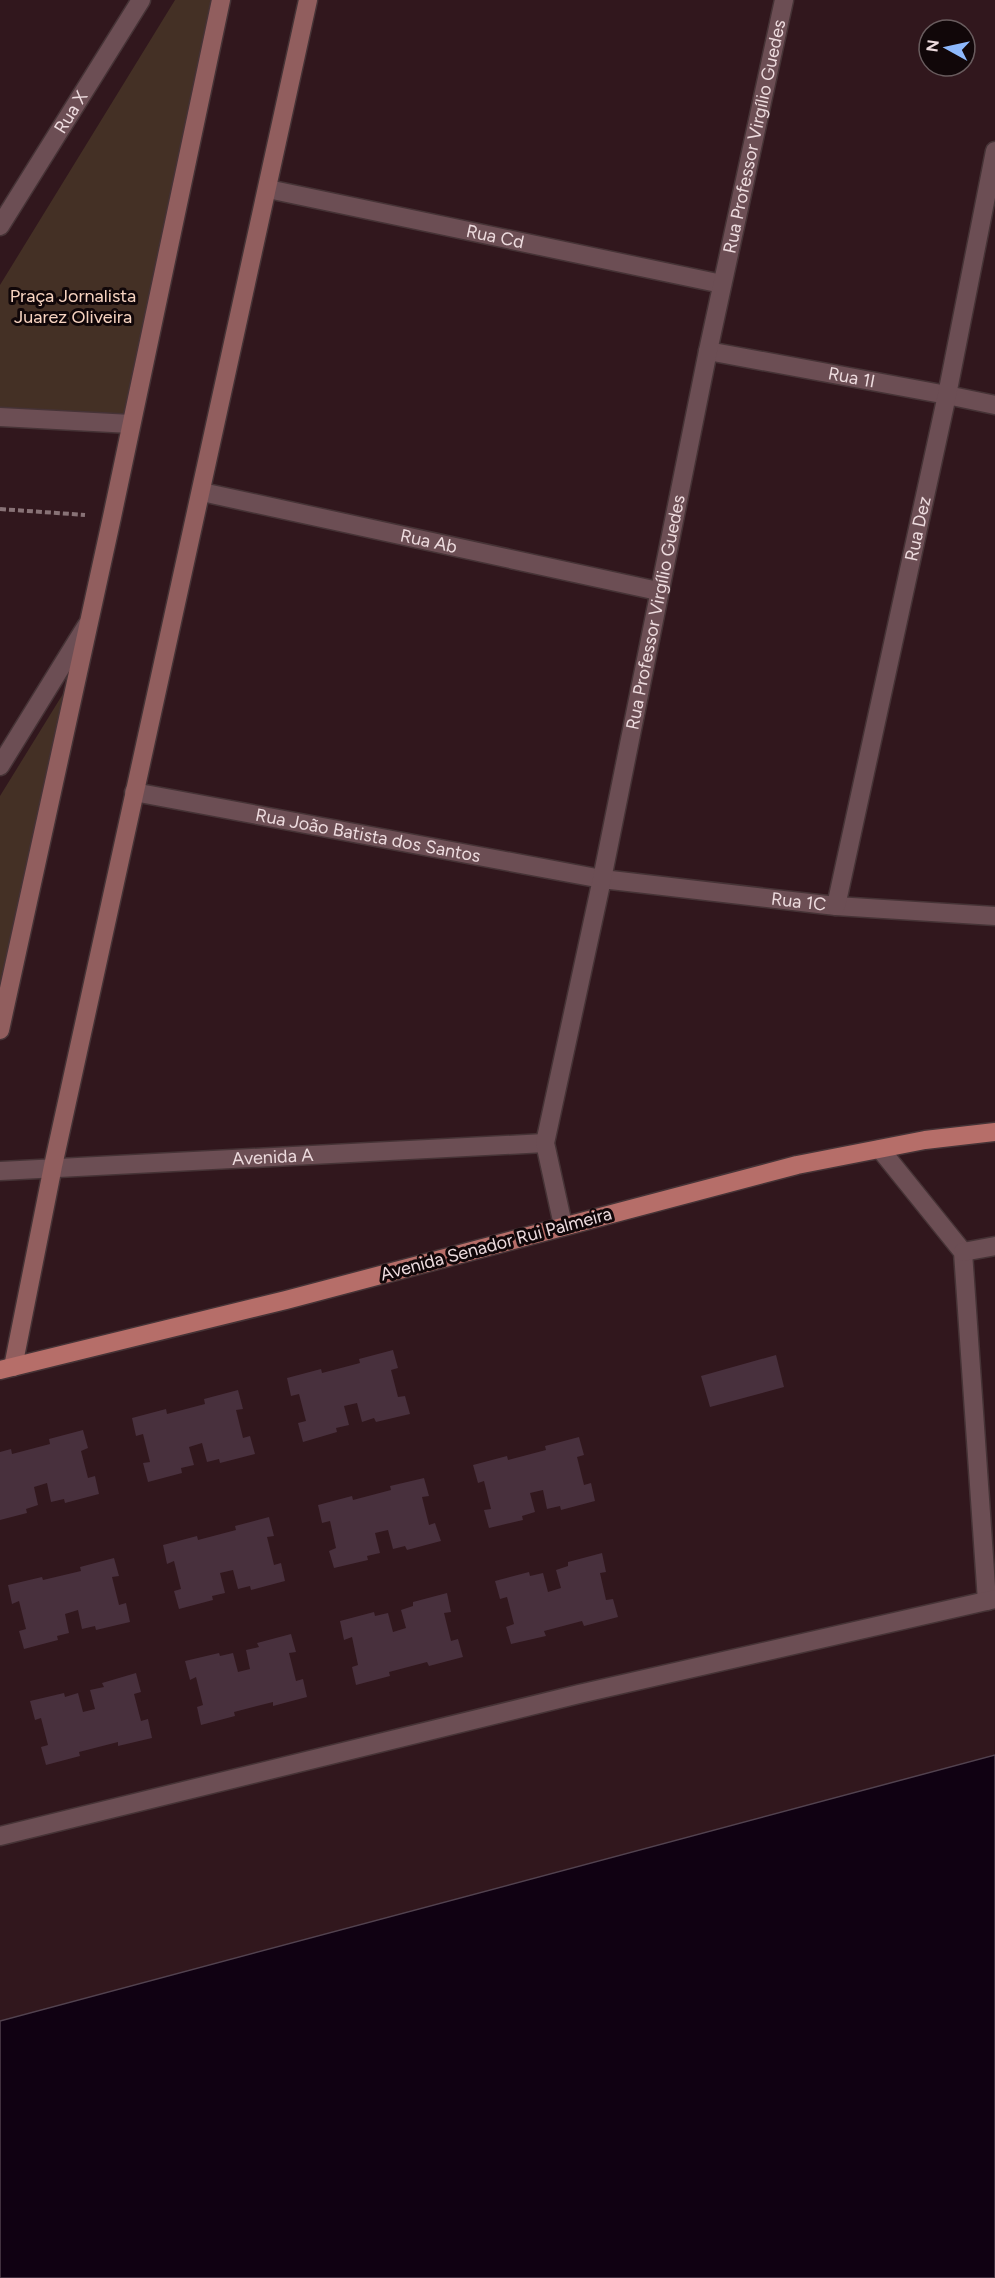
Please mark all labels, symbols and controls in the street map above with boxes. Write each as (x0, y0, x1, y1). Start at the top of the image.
street label: Rua Professor Virgílio Guedes (718, 17, 790, 256)
north arrow (917, 18, 977, 78)
text: N (922, 39, 943, 53)
street label: Rua X (49, 87, 92, 138)
street label: Rua Cd (464, 220, 526, 253)
park label: Praça Jornalista Juarez Oliveira (10, 285, 136, 328)
street label: Rua 1I (826, 362, 877, 393)
street label: Rua Professor Virgílio Guedes (621, 493, 690, 732)
street label: Rua Dez (900, 494, 936, 563)
street label: Rua Ab (398, 524, 459, 558)
street label: Rua João Batista dos Santos (254, 804, 482, 867)
street label: Rua 1C (770, 888, 827, 916)
street label: Avenida A (231, 1144, 314, 1170)
street label: Avenida Senador Rui Palmeira (378, 1202, 614, 1286)

